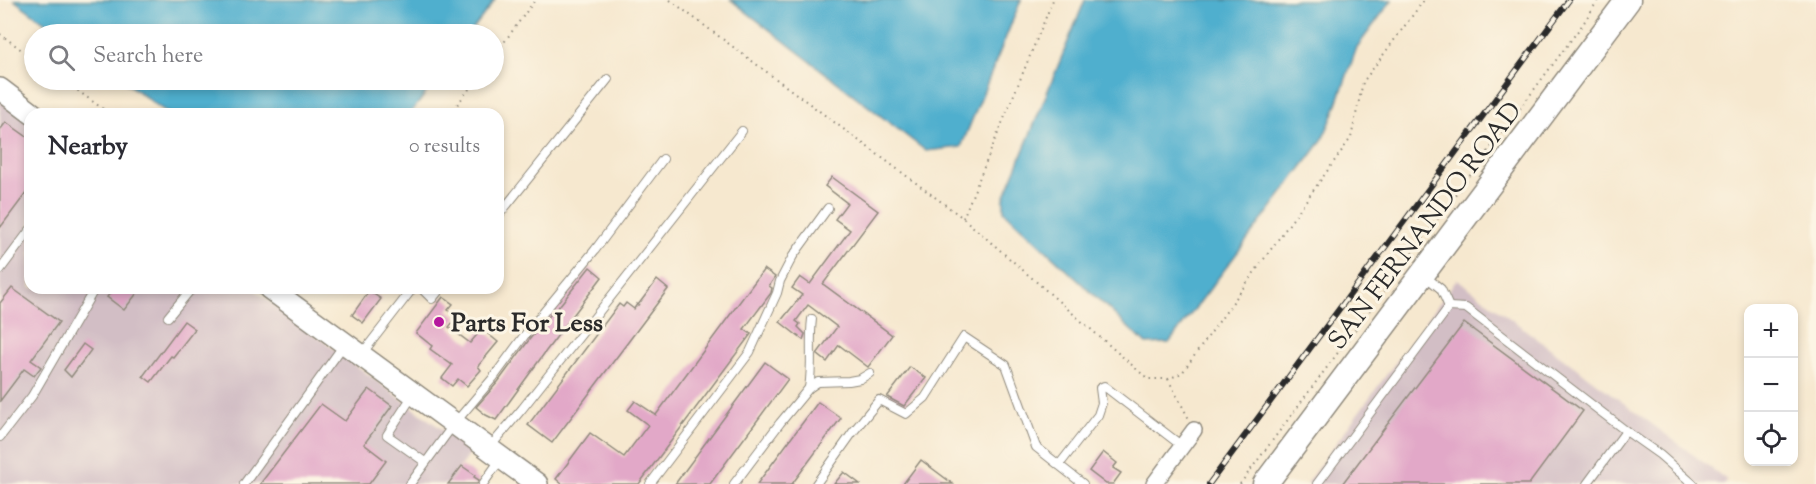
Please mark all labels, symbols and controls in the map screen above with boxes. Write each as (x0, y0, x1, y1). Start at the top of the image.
search box (24, 24, 504, 90)
icon: search (45, 41, 78, 74)
text: Search here (93, 41, 203, 73)
street label: SAN FERNANDO ROAD (1320, 95, 1532, 358)
text: Nearby (48, 129, 128, 166)
text: 0 results (409, 133, 480, 162)
map controls (1744, 304, 1798, 466)
button: + (1744, 304, 1798, 358)
place label: Parts For Less (451, 306, 603, 343)
marker: Parts For Less (432, 315, 446, 329)
button: − (1744, 358, 1798, 412)
button: locate (1744, 412, 1798, 466)

